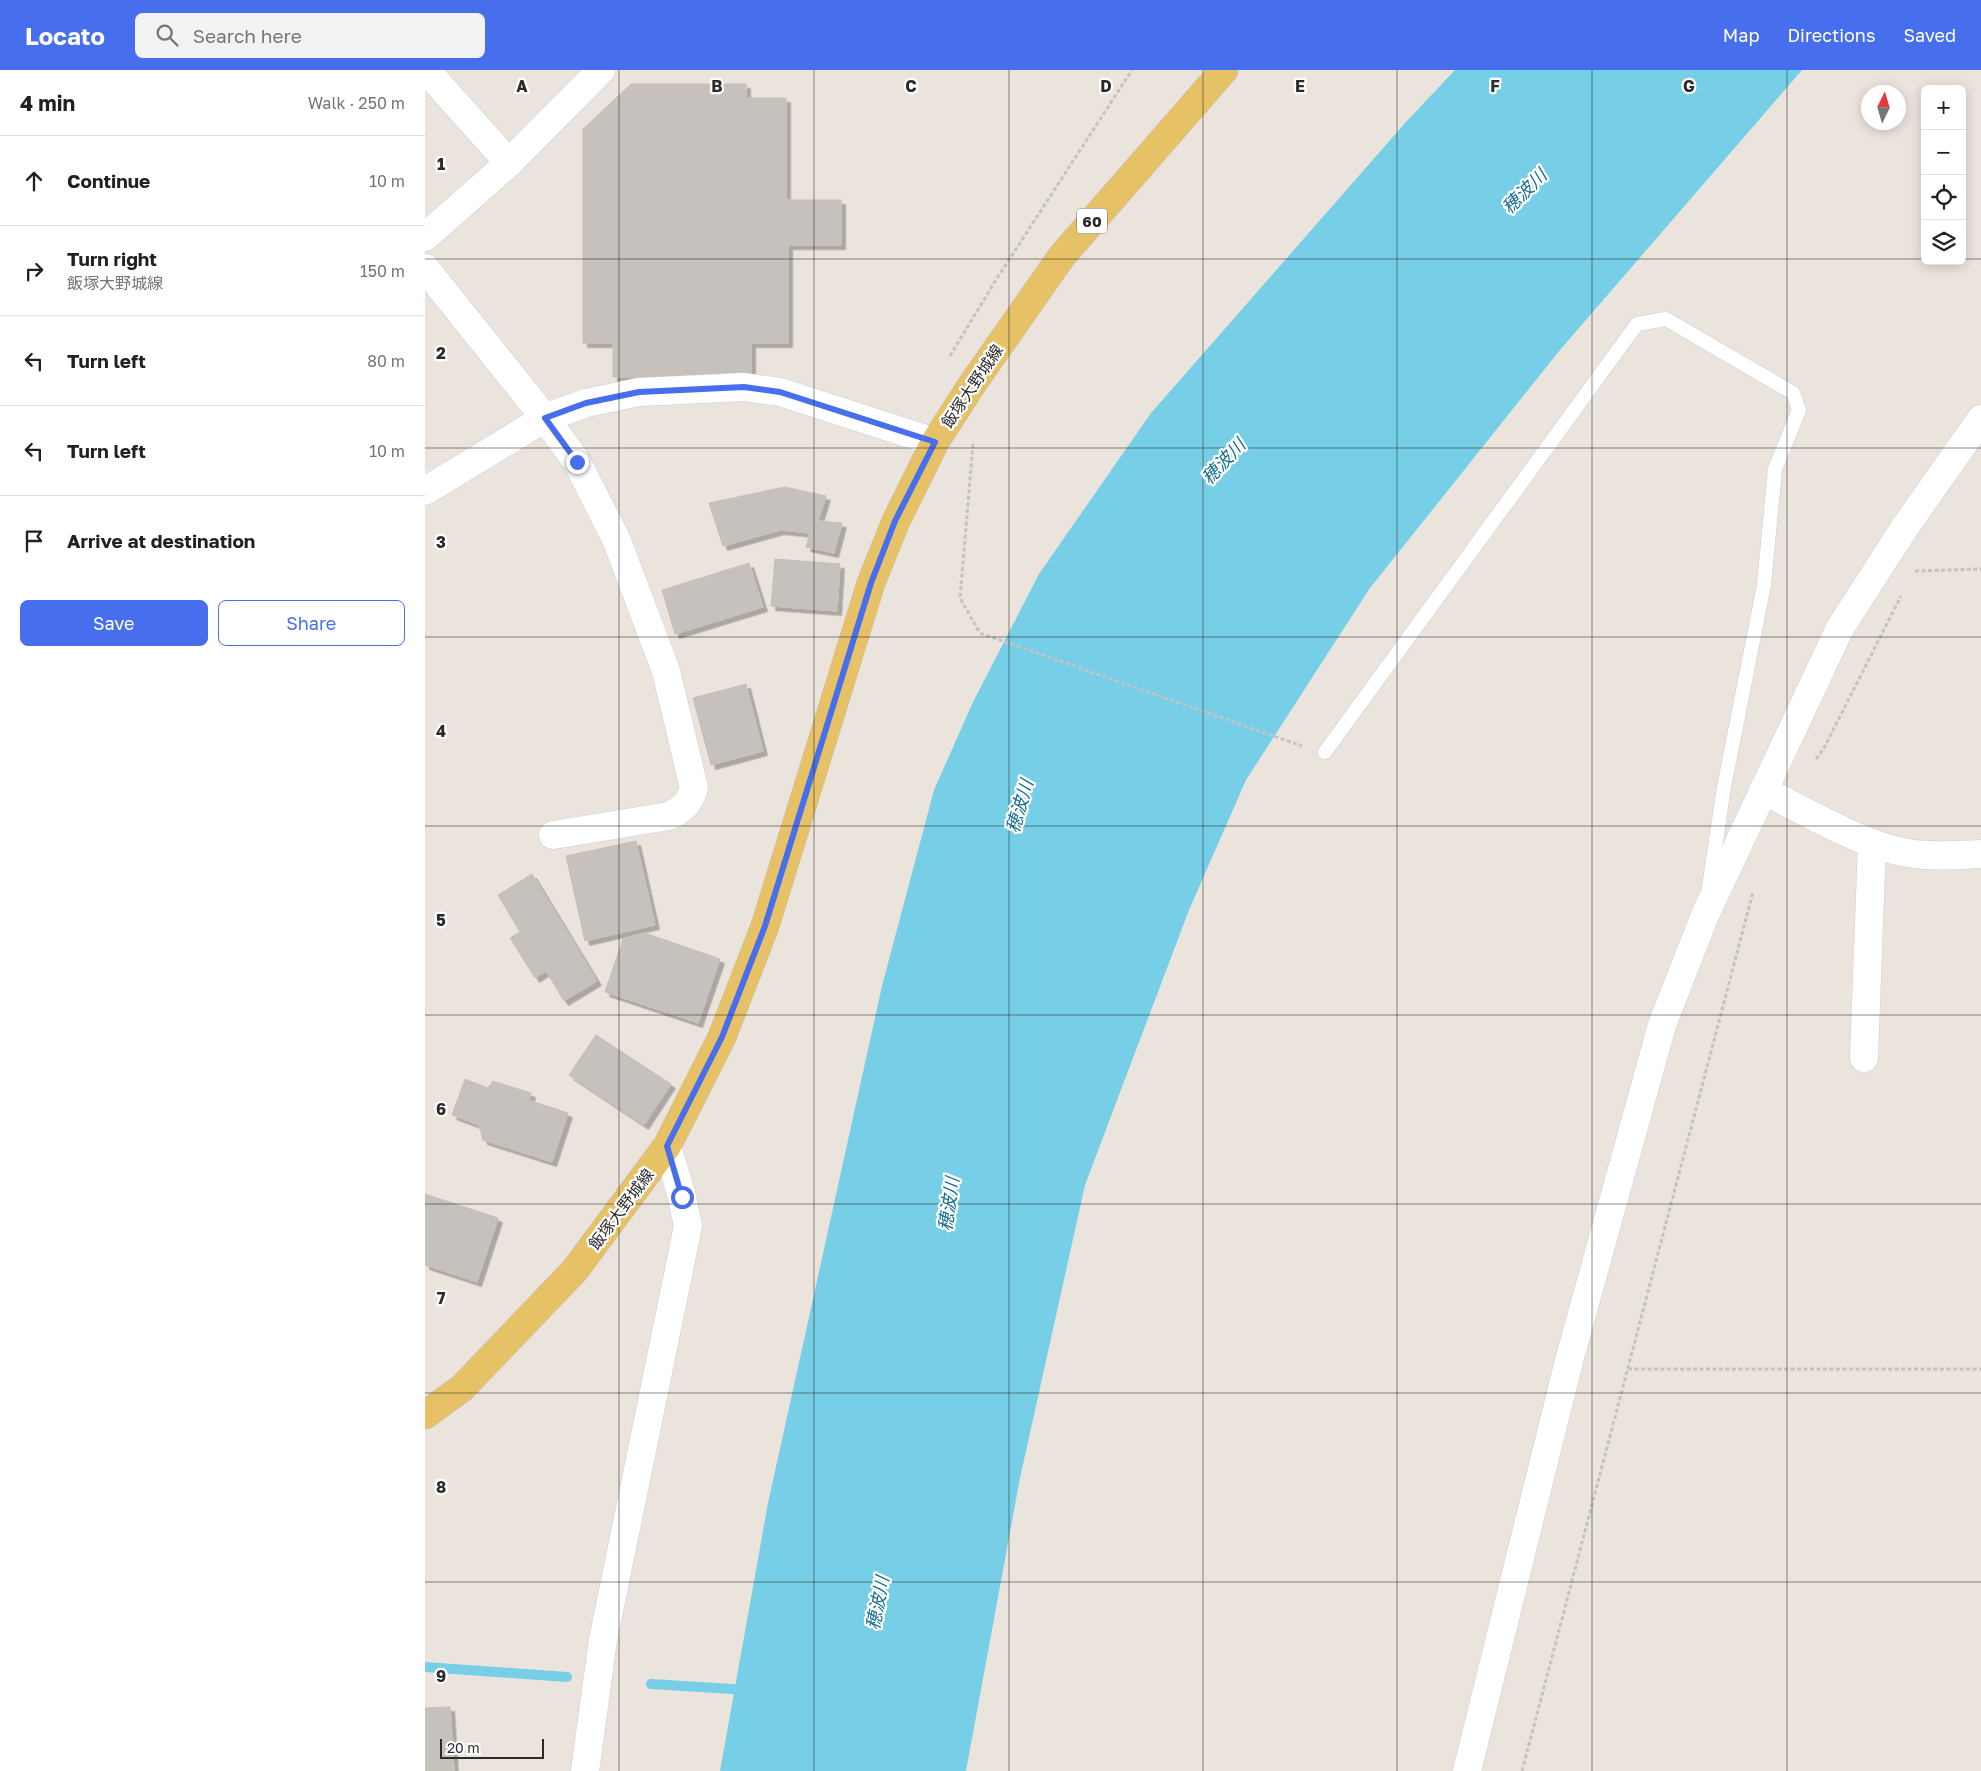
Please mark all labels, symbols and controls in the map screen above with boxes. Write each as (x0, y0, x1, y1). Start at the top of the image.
search box (135, 13, 485, 58)
text: Locato (25, 21, 105, 50)
icon: search (153, 21, 181, 49)
text: Search here (193, 24, 302, 47)
text: Map (1723, 24, 1759, 46)
text: Directions (1787, 24, 1875, 46)
text: Saved (1903, 24, 1956, 46)
text: A (516, 76, 528, 96)
text: B (711, 76, 723, 96)
text: C (905, 76, 917, 96)
text: D (1100, 76, 1112, 96)
text: E (1295, 76, 1305, 96)
text: F (1490, 76, 1500, 96)
text: G (1683, 76, 1695, 96)
north arrow (1861, 85, 1906, 130)
map controls (1921, 85, 1966, 265)
button: + (1921, 85, 1966, 130)
text: 4 min (20, 90, 75, 116)
text: Walk · 250 m (308, 93, 405, 113)
button: − (1921, 130, 1966, 175)
text: 1 (437, 154, 445, 174)
water label: 穂波川 (1497, 163, 1552, 218)
icon: ahead (20, 167, 48, 195)
text: Continue (67, 169, 150, 192)
text: 10 m (369, 171, 405, 191)
button: locate (1921, 175, 1966, 220)
road number: 60 (1077, 208, 1107, 234)
button: layers (1921, 220, 1966, 265)
text: Turn right (67, 247, 157, 270)
icon: right (20, 257, 48, 285)
text: 150 m (360, 261, 405, 281)
text: 飯塚大野城線 (67, 273, 163, 293)
street label: 飯塚大野城線 (937, 341, 1007, 431)
text: 2 (436, 343, 446, 363)
icon: left (20, 347, 48, 375)
text: Turn left (67, 349, 146, 372)
text: 80 m (367, 351, 405, 371)
water label: 穂波川 (1197, 432, 1251, 488)
icon: left (20, 437, 48, 465)
text: Turn left (67, 439, 146, 462)
text: 10 m (369, 441, 405, 461)
route end (566, 451, 589, 474)
icon: arrive (20, 527, 48, 555)
text: Arrive at destination (67, 529, 255, 552)
text: 3 (436, 532, 446, 552)
button: Save (20, 600, 208, 646)
button: Share (218, 600, 405, 646)
text: 4 (436, 721, 446, 741)
water label: 穂波川 (1001, 775, 1038, 835)
text: 5 (436, 910, 446, 930)
text: 6 (436, 1099, 446, 1119)
street label: 飯塚大野城線 (584, 1165, 658, 1253)
water label: 穂波川 (933, 1174, 963, 1232)
route start (671, 1186, 694, 1209)
text: 7 (437, 1288, 446, 1308)
text: 8 (436, 1477, 446, 1497)
water label: 穂波川 (861, 1572, 893, 1632)
text: 9 (436, 1666, 446, 1686)
scale bar (440, 1736, 544, 1759)
text: 20 m (447, 1739, 480, 1756)

